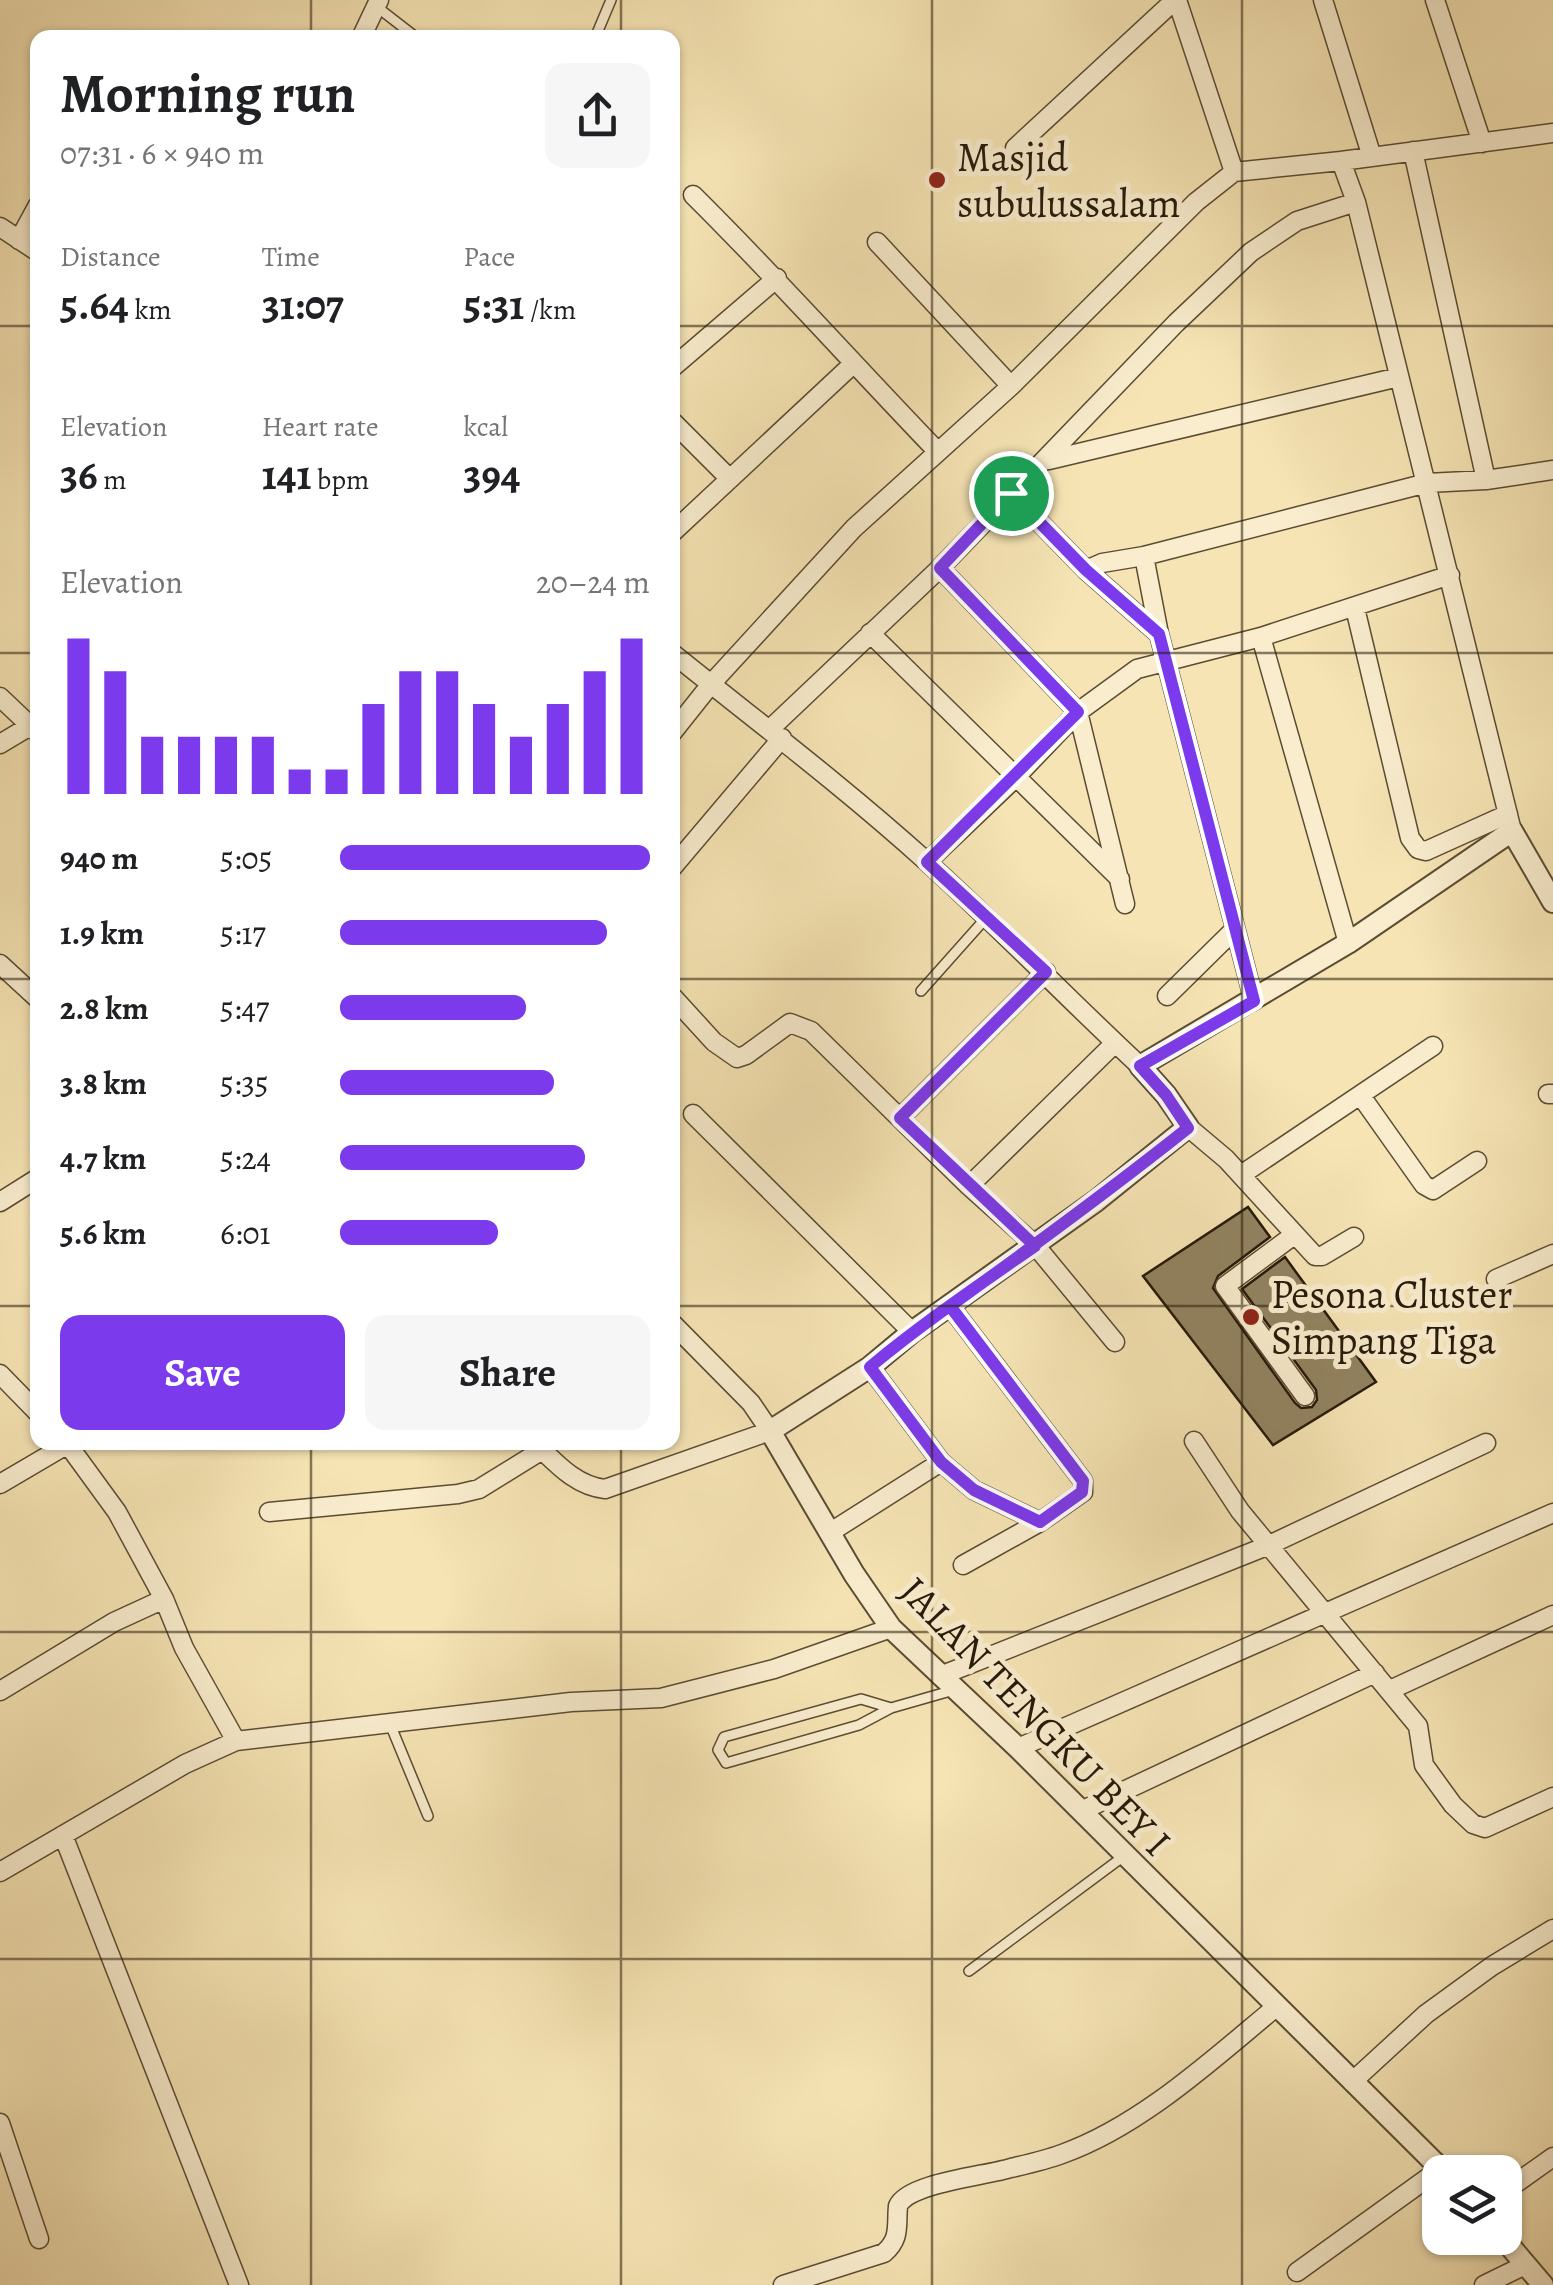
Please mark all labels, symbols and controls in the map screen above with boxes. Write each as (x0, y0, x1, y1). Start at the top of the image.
text: Morning run (60, 56, 355, 131)
button: share (545, 63, 650, 168)
place label: Masjid subulussalam (957, 130, 1181, 231)
text: 07:31 · 6 × 940 m (60, 131, 264, 175)
marker: Masjid subulussalam (926, 169, 948, 191)
text: Distance (60, 238, 160, 276)
text: Time (262, 238, 320, 276)
text: Pace (463, 238, 515, 276)
text: 5.64 (60, 276, 129, 333)
text: 31:07 (262, 276, 344, 333)
text: 5:31 (463, 276, 524, 333)
text: km (129, 291, 172, 329)
text: /km (524, 291, 576, 329)
text: Elevation (60, 408, 167, 446)
text: Heart rate (262, 408, 379, 446)
text: kcal (463, 408, 508, 446)
text: 36 (60, 446, 98, 503)
text: 141 (262, 446, 311, 503)
text: 394 (463, 446, 521, 503)
pin (969, 451, 1054, 536)
text: m (98, 461, 127, 499)
text: bpm (311, 461, 369, 499)
icon: arrive (984, 466, 1039, 521)
text: Elevation (60, 560, 183, 604)
text: 20–24 m (536, 560, 650, 604)
text: 940 m (60, 836, 138, 880)
text: 5:05 (220, 836, 272, 880)
text: 1.9 km (60, 911, 144, 955)
text: 5:17 (220, 911, 266, 955)
text: 2.8 km (60, 986, 149, 1030)
text: 5:47 (220, 986, 269, 1030)
text: 3.8 km (60, 1061, 147, 1105)
text: 5:35 (220, 1061, 268, 1105)
text: 4.7 km (60, 1136, 146, 1180)
text: 5:24 (220, 1136, 271, 1180)
text: 5.6 km (60, 1211, 146, 1255)
text: 6:01 (220, 1211, 270, 1255)
place label: Pesona Cluster Simpang Tiga (1271, 1267, 1513, 1368)
marker: Pesona Cluster Simpang Tiga (1240, 1306, 1262, 1328)
button: Save (60, 1315, 345, 1430)
button: Share (365, 1315, 650, 1430)
street label: JALAN TENGKU BEY I (888, 1565, 1184, 1868)
map controls (1422, 2155, 1522, 2255)
button: layers (1422, 2155, 1522, 2255)

